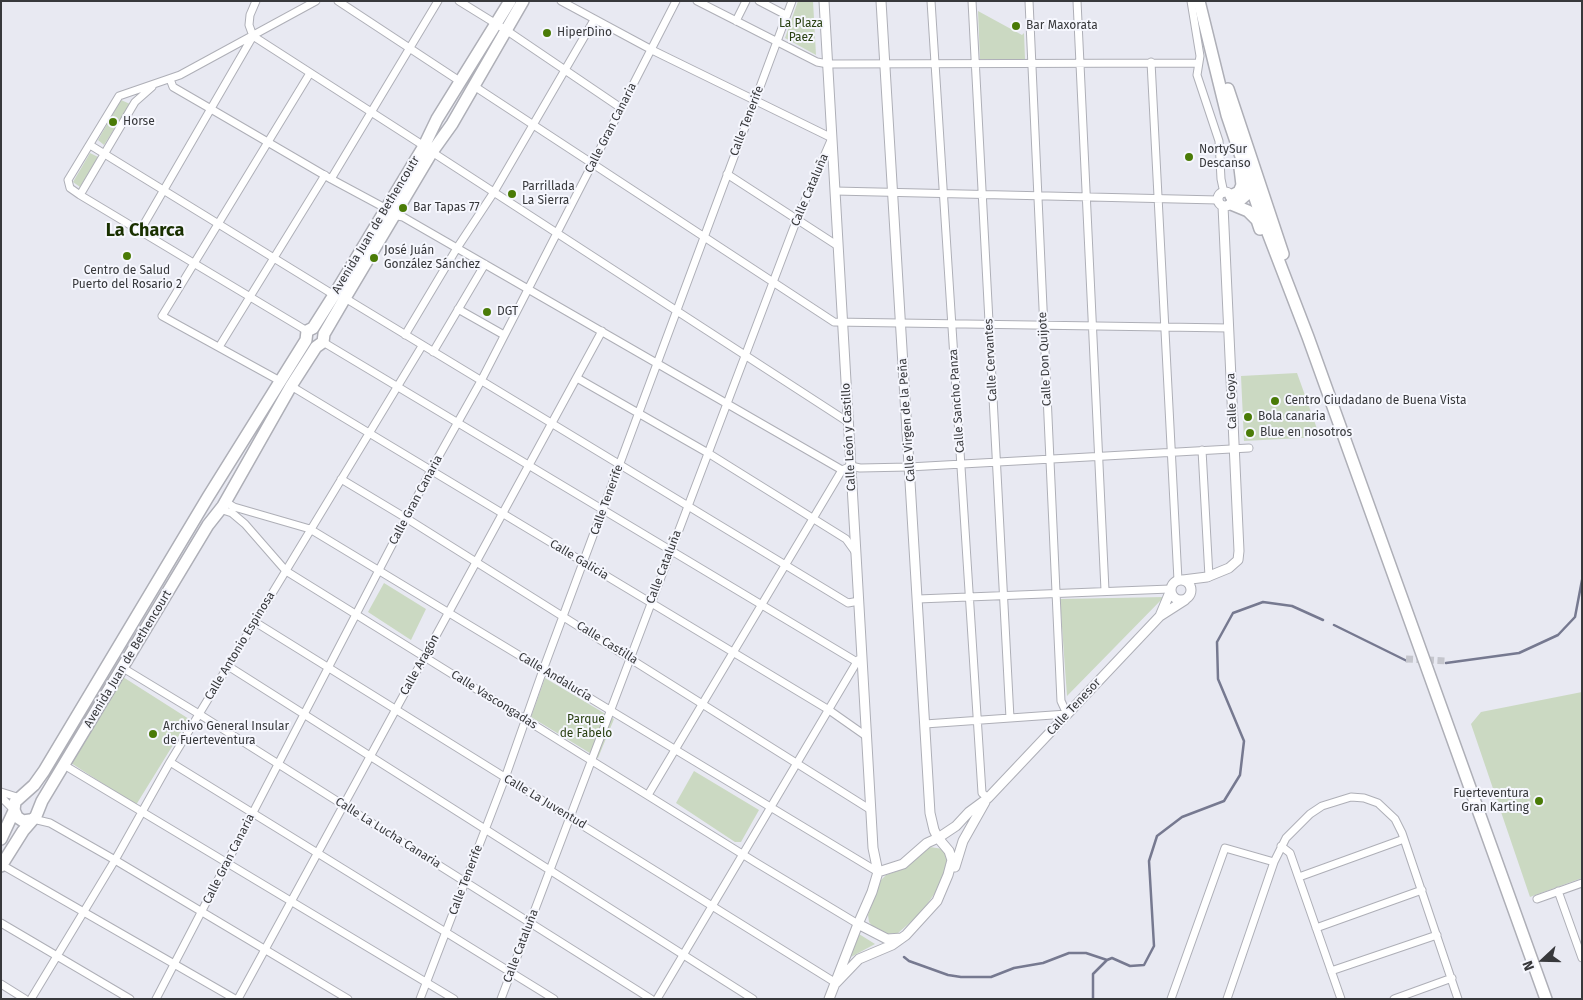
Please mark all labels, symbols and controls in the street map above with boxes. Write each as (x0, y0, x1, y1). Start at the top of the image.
park label: La Plaza Paez (779, 17, 823, 45)
place label: Bar Maxorata (1026, 19, 1098, 33)
marker: Bar Maxorata (1010, 20, 1022, 32)
place label: HiperDino (557, 26, 612, 40)
marker: HiperDino (541, 27, 553, 39)
street label: Calle Gran Canaria (582, 80, 640, 176)
street label: Calle Tenerife (727, 84, 767, 158)
place label: Horse (123, 115, 155, 129)
marker: Horse (107, 116, 119, 128)
place label: NortySur Descanso (1199, 143, 1251, 171)
street label: Calle Cataluña (788, 151, 832, 229)
marker: NortySur Descanso (1183, 151, 1195, 163)
street label: Avenida Juan de Bethencoutr (329, 154, 423, 296)
place label: Parrillada La Sierra (522, 180, 575, 208)
marker: Parrillada La Sierra (506, 188, 518, 200)
place label: Bar Tapas 77 (413, 201, 480, 215)
marker: Bar Tapas 77 (397, 202, 409, 214)
district label: La Charca (106, 220, 184, 242)
place label: José Juán González Sánchez (384, 244, 480, 272)
marker: Centro de Salud Puerto del Rosario 2 (121, 250, 133, 262)
marker: José Juán González Sánchez (368, 252, 380, 264)
place label: Centro de Salud Puerto del Rosario 2 (72, 264, 182, 292)
place label: DGT (497, 305, 518, 319)
marker: DGT (481, 306, 493, 318)
street label: Calle Don Quijote (1035, 312, 1055, 406)
street label: Calle Cervantes (982, 318, 1000, 402)
street label: Calle Sancho Panza (946, 349, 968, 453)
street label: Calle Virgen de la Peña (896, 358, 918, 482)
street label: Calle Goya (1224, 373, 1240, 429)
street label: Calle León y Castillo (839, 382, 859, 492)
place label: Centro Ciudadano de Buena Vista (1285, 394, 1466, 408)
marker: Centro Ciudadano de Buena Vista (1269, 395, 1281, 407)
place label: Bola canaria (1258, 410, 1326, 424)
marker: Bola canaria (1242, 411, 1254, 423)
place label: Blue en nosotros (1260, 426, 1352, 440)
marker: Blue en nosotros (1244, 427, 1256, 439)
street label: Calle Gran Canaria (386, 453, 446, 547)
street label: Calle Tenerife (588, 463, 626, 537)
street label: Calle Cataluña (643, 528, 685, 606)
street label: Calle Galicia (547, 537, 611, 583)
street label: Avenida Juan de Bethencourt (81, 588, 175, 730)
street label: Calle Antonio Espinosa (202, 589, 278, 703)
street label: Calle Castilla (574, 618, 640, 668)
street label: Calle Aragón (397, 632, 443, 698)
street label: Calle Andalucía (516, 649, 594, 705)
street label: Calle Vascongadas (448, 668, 540, 732)
street label: Calle Tenesor (1044, 676, 1104, 738)
park label: Parque de Fabelo (560, 713, 612, 741)
place label: Archivo General Insular de Fuerteventura (163, 720, 289, 748)
marker: Archivo General Insular de Fuerteventura (147, 728, 159, 740)
street label: Calle La Juventud (501, 772, 589, 832)
place label: Fuerteventura Gran Karting (1453, 787, 1529, 815)
street label: Calle La Lucha Canaria (333, 795, 443, 871)
marker: Fuerteventura Gran Karting (1533, 795, 1545, 807)
street label: Calle Gran Canaria (200, 811, 258, 907)
street label: Calle Tenerife (446, 843, 486, 917)
street label: Calle Cataluña (500, 907, 542, 985)
north arrow (1518, 935, 1568, 985)
text: N (1519, 958, 1538, 973)

